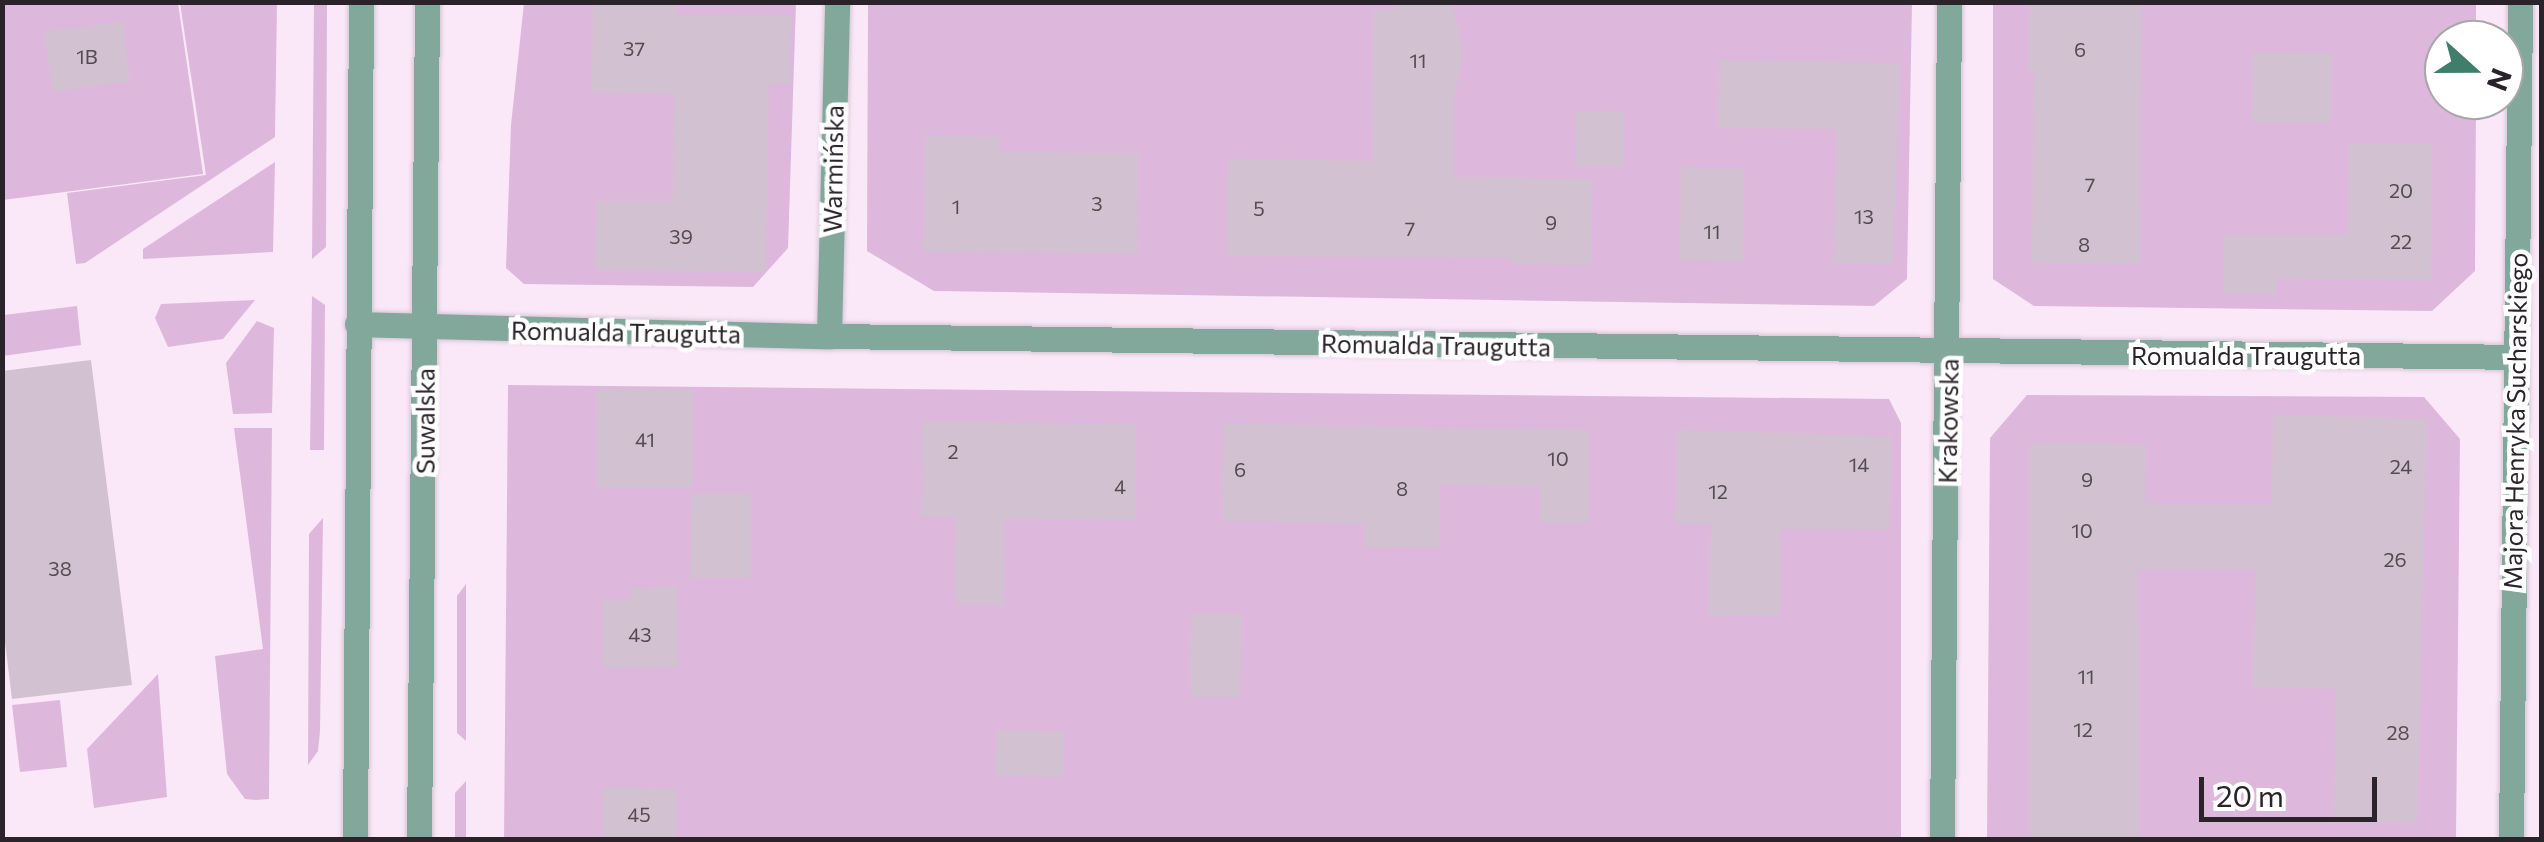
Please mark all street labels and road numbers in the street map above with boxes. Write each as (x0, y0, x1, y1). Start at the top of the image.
street label: Warmińska (817, 105, 849, 233)
street label: Majora Henryka Sucharskiego (2497, 252, 2533, 590)
street label: Romualda Traugutta (511, 315, 741, 349)
street label: Romualda Traugutta (1321, 328, 1551, 362)
street label: Romualda Traugutta (2131, 340, 2361, 370)
street label: Krakowska (1932, 358, 1964, 484)
street label: Suwalska (410, 368, 440, 474)

